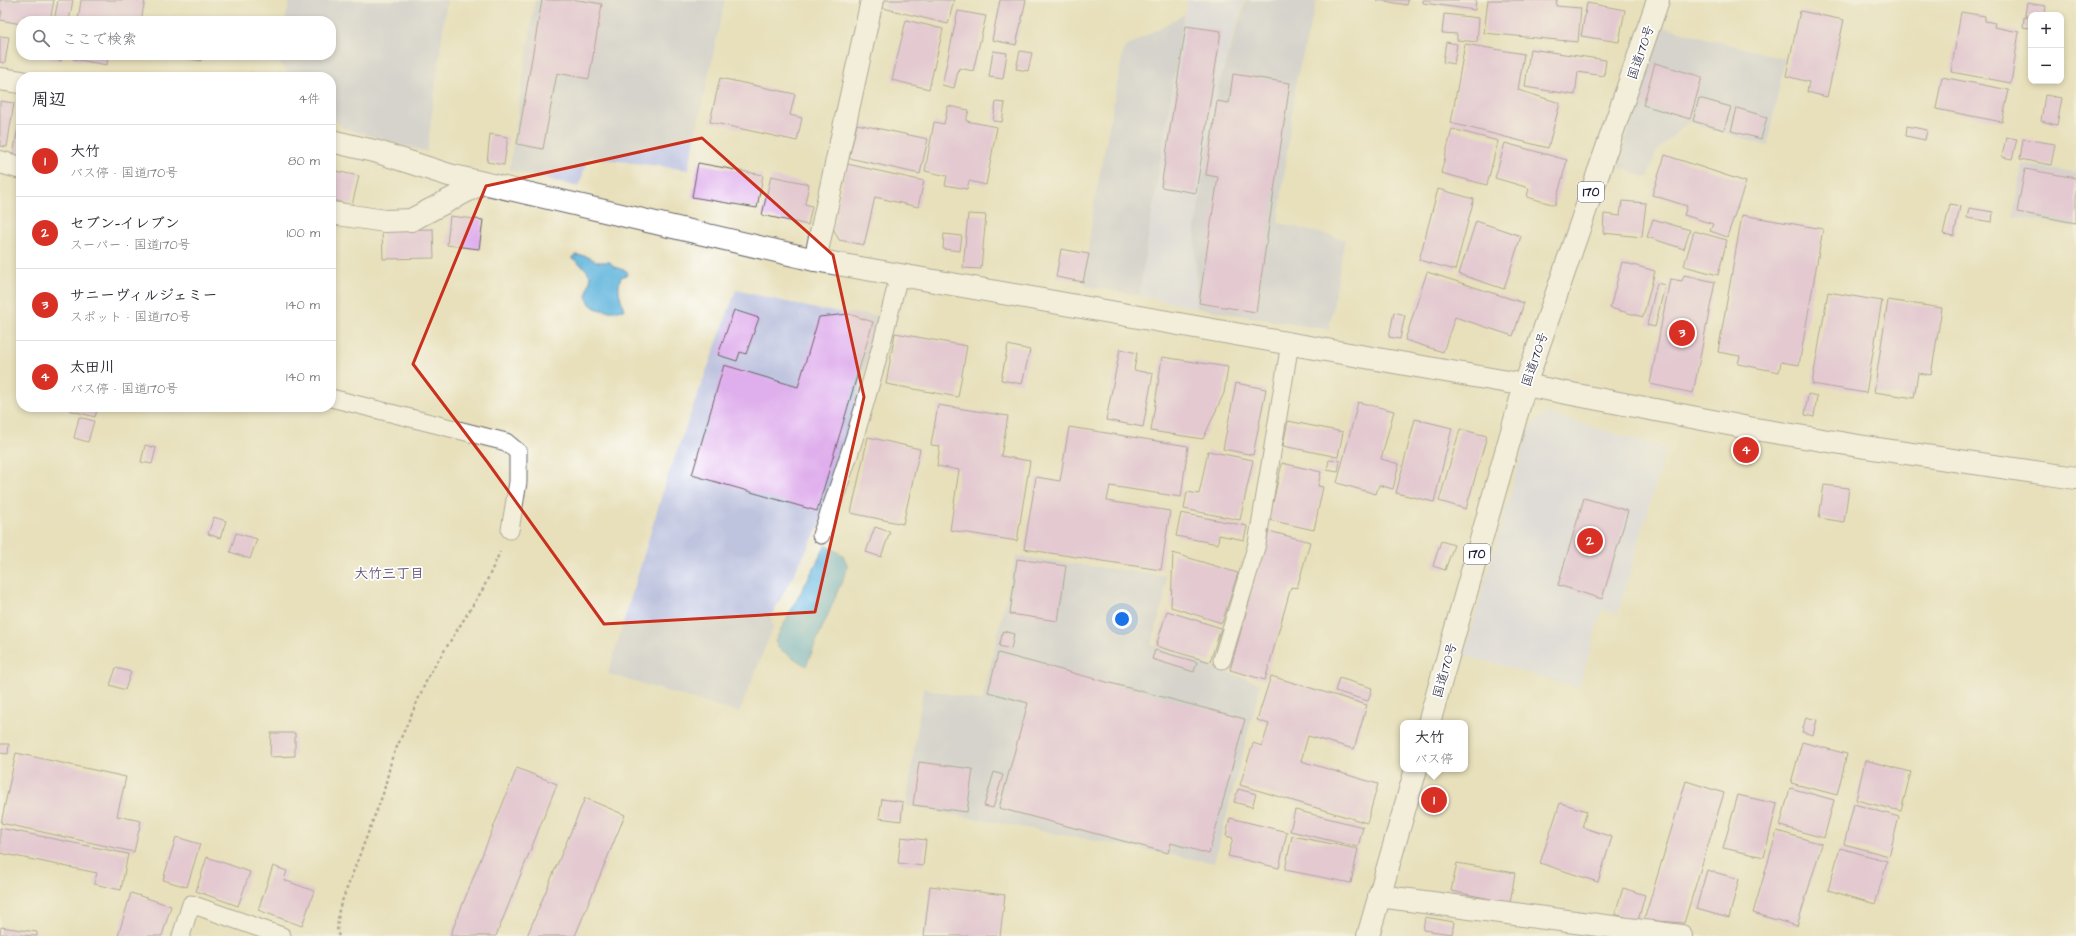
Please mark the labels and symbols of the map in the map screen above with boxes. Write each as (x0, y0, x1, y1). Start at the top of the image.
street label: 国道170号 (1623, 23, 1659, 82)
road number: 170 (1578, 182, 1604, 202)
pin: 3 (1669, 318, 1695, 348)
street label: 国道170号 (1517, 330, 1553, 389)
pin: 4 (1733, 435, 1759, 465)
pin: 2 (1577, 526, 1603, 556)
road number: 170 (1464, 544, 1490, 564)
district label: 大竹三丁目 (354, 564, 424, 584)
your location (1112, 609, 1132, 629)
street label: 国道170号 (1428, 640, 1461, 700)
pin: 1 (1421, 785, 1447, 815)

